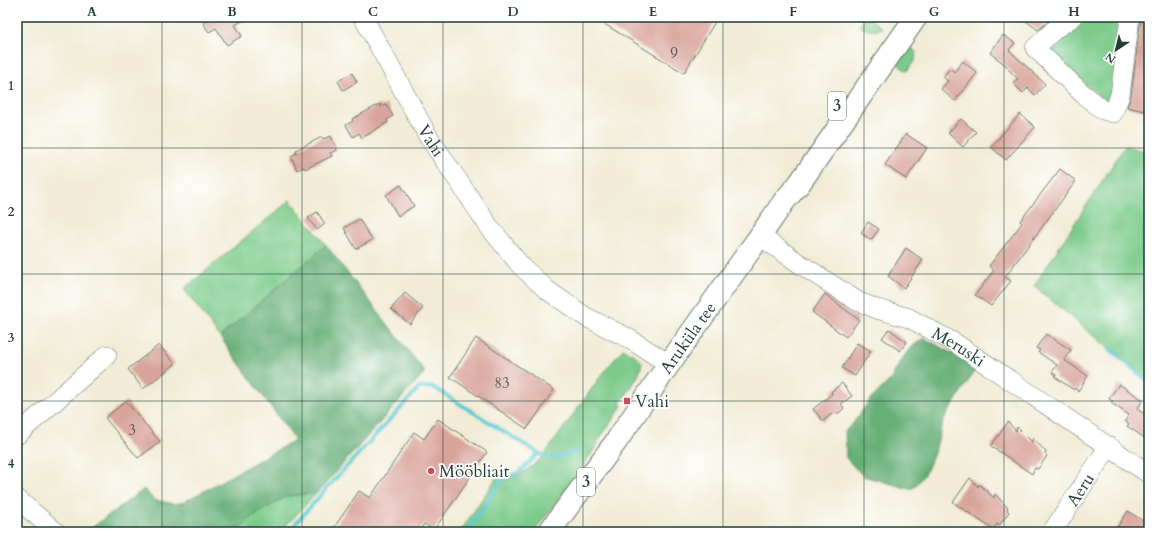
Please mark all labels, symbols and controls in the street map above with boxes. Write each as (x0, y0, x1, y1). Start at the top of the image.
text: A (87, 3, 97, 21)
text: B (227, 3, 237, 21)
text: C (368, 3, 378, 21)
text: D (507, 3, 519, 21)
text: E (649, 3, 657, 21)
text: F (789, 3, 797, 21)
text: G (929, 3, 940, 21)
text: H (1068, 3, 1080, 21)
north arrow (1096, 30, 1136, 70)
house number: 9 (670, 43, 678, 63)
text: N (1102, 49, 1119, 67)
text: 1 (8, 77, 14, 95)
road number: 3 (828, 92, 846, 120)
street label: Vahi (412, 120, 450, 161)
text: 2 (8, 203, 15, 221)
street label: Aruküla tee (654, 297, 721, 378)
street label: Meruski (928, 321, 990, 372)
text: 3 (8, 329, 15, 347)
house number: 83 (494, 373, 510, 393)
place label: Vahi (635, 390, 669, 413)
marker: Vahi (622, 396, 632, 406)
house number: 3 (128, 420, 136, 440)
text: 4 (8, 455, 15, 473)
place label: Mööbliait (439, 460, 510, 483)
marker: Mööbliait (426, 466, 436, 476)
road number: 3 (577, 468, 595, 496)
street label: Aeru (1061, 468, 1100, 511)

